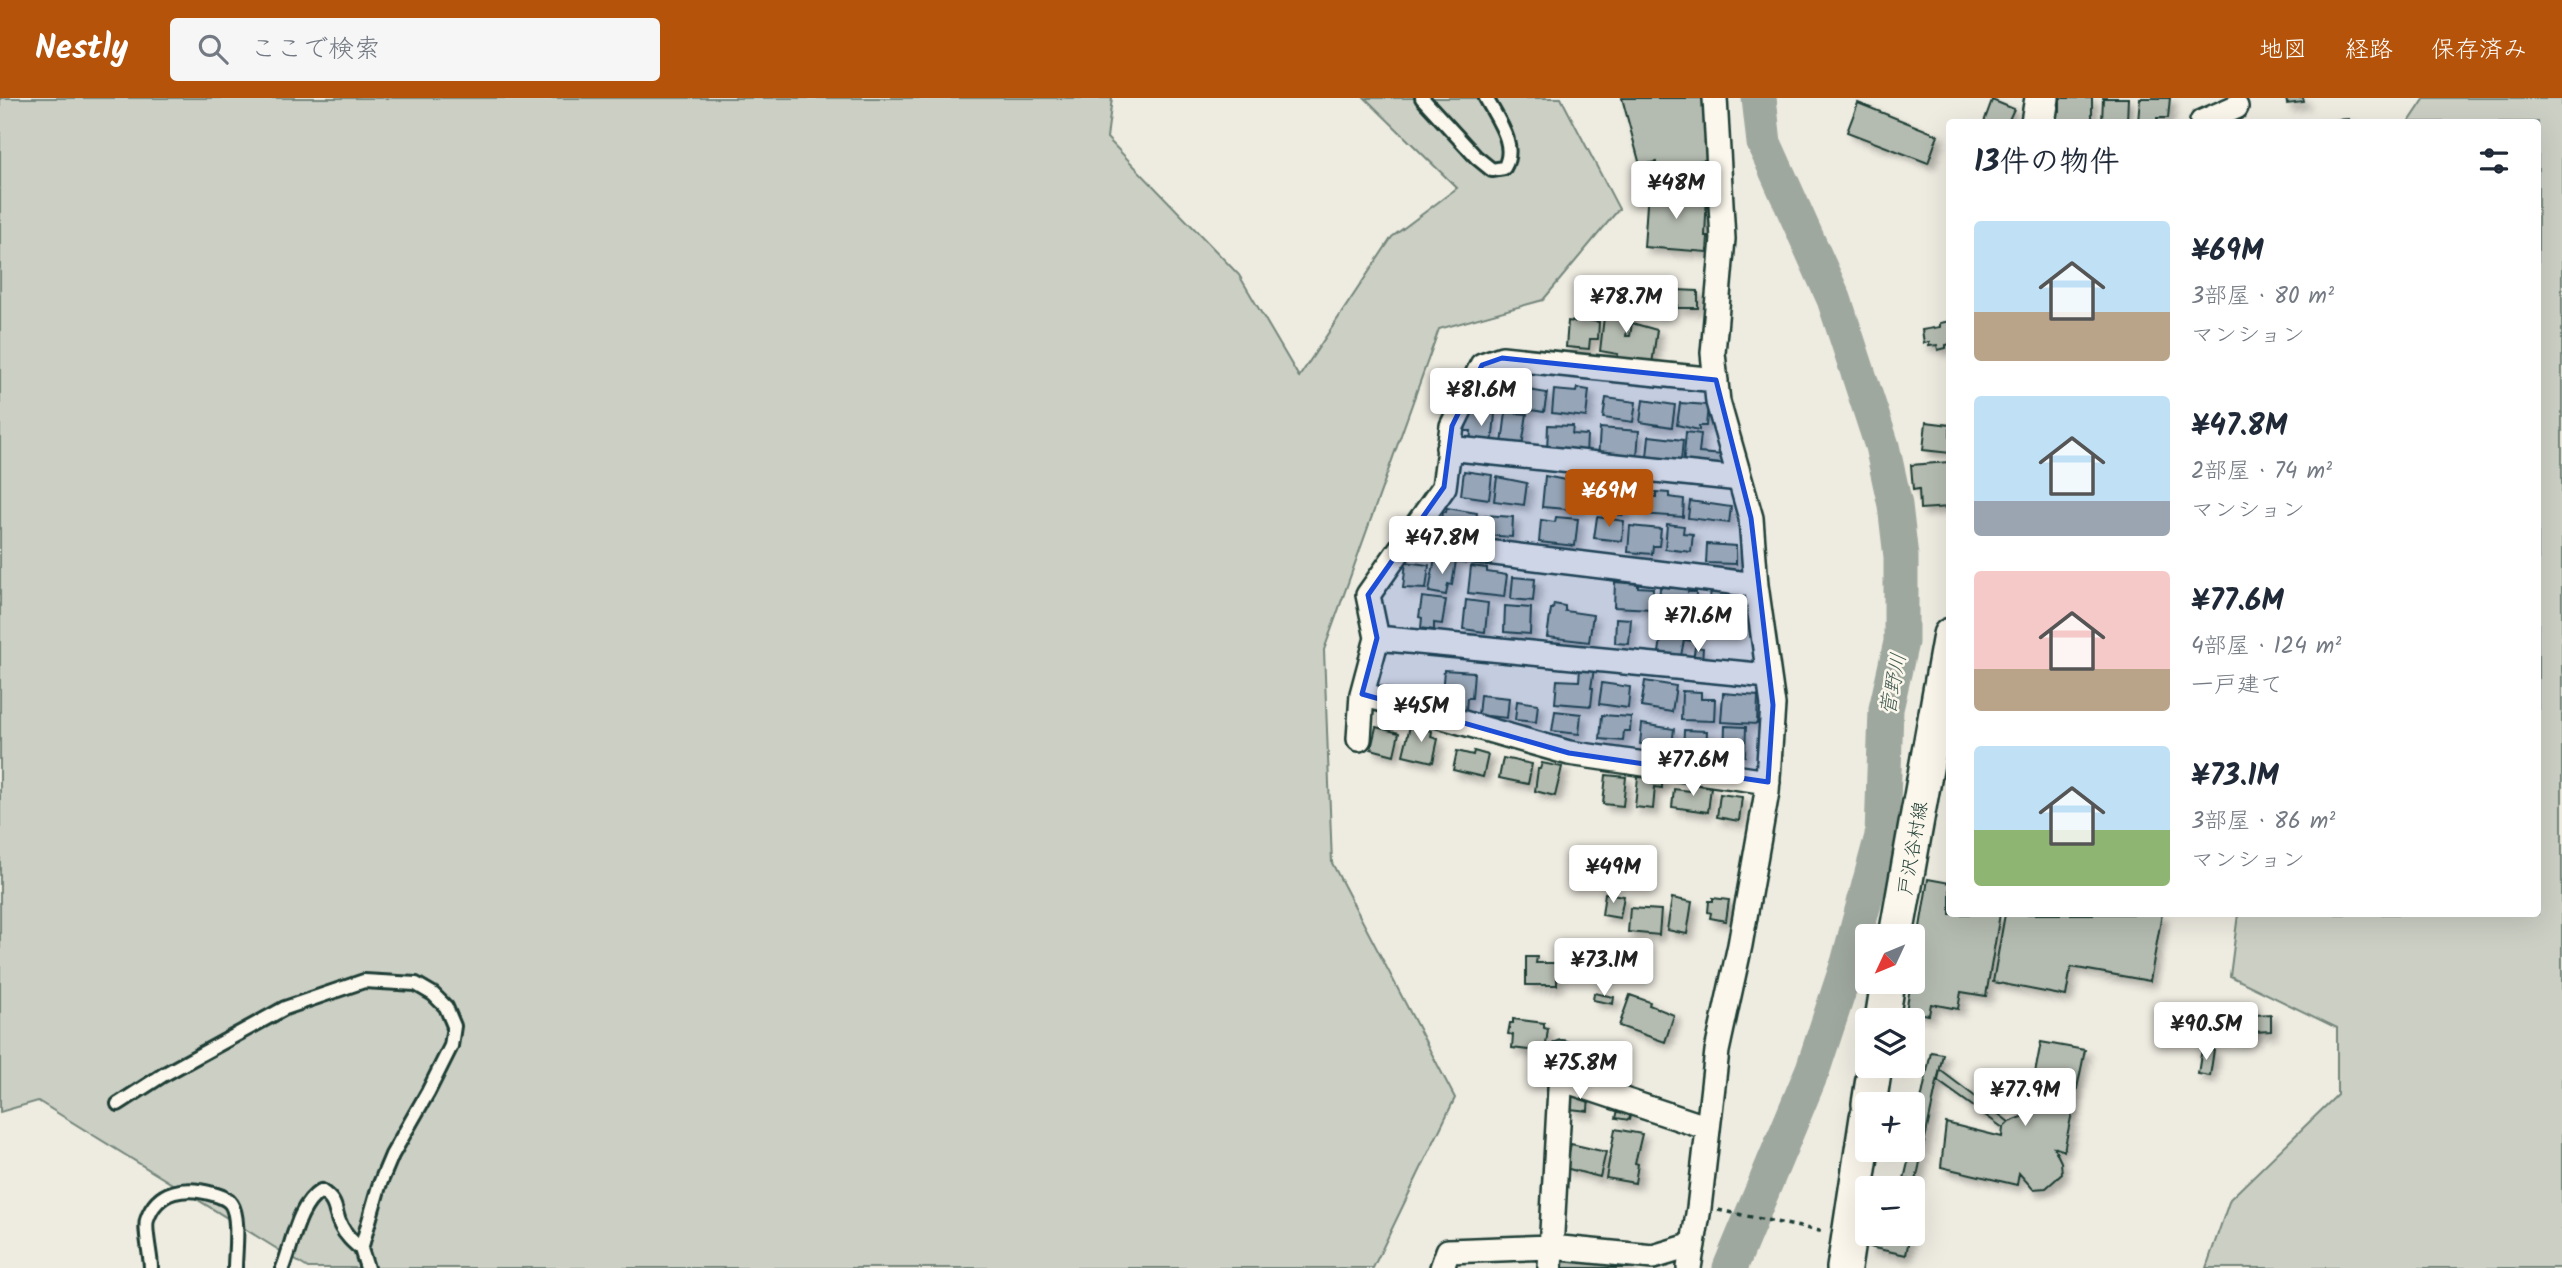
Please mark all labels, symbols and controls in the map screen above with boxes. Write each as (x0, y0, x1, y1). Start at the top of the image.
search box (170, 18, 660, 81)
text: Nestly (35, 23, 128, 76)
text: ここで検索 (250, 29, 380, 71)
icon: search (194, 30, 232, 68)
text: 地図 (2259, 31, 2307, 70)
text: 経路 (2345, 31, 2393, 70)
text: 保存済み (2431, 31, 2527, 70)
text: 13件の物件 (1974, 139, 2119, 187)
icon: filters (2475, 142, 2513, 180)
pin: ¥48M (1635, 162, 1717, 221)
text: ¥48M (1647, 166, 1705, 202)
text: ¥69M (2191, 228, 2264, 276)
icon: home (2030, 249, 2114, 333)
pin: ¥78.7M (1569, 275, 1683, 335)
text: 3部屋 · 80 m² (2191, 279, 2334, 315)
text: ¥78.7M (1590, 280, 1662, 316)
text: マンション (2191, 318, 2305, 354)
pin: ¥81.6M (1424, 368, 1538, 428)
text: ¥81.6M (1446, 373, 1516, 409)
text: ¥47.8M (2191, 403, 2287, 451)
icon: home (2030, 424, 2114, 508)
text: 2部屋 · 74 m² (2191, 454, 2332, 490)
pin: ¥69M (1568, 470, 1650, 529)
text: ¥69M (1581, 474, 1637, 510)
text: マンション (2191, 493, 2305, 529)
pin: ¥47.8M (1385, 517, 1499, 576)
text: ¥47.8M (1405, 521, 1479, 557)
text: ¥77.6M (2191, 578, 2284, 626)
pin: ¥71.6M (1641, 594, 1755, 654)
text: ¥71.6M (1664, 599, 1732, 635)
icon: home (2030, 599, 2114, 683)
text: 4部屋 · 124 m² (2191, 629, 2341, 665)
water label: 菅野川 (1872, 650, 1917, 718)
text: 一戸建て (2191, 668, 2283, 704)
pin: ¥45M (1380, 684, 1462, 744)
text: ¥45M (1393, 689, 1449, 725)
pin: ¥77.6M (1636, 738, 1750, 798)
text: ¥77.6M (1657, 743, 1729, 779)
text: ¥73.1M (2191, 753, 2279, 801)
icon: home (2030, 774, 2114, 858)
street label: 戸沢谷村線 (1891, 799, 1937, 898)
text: 3部屋 · 86 m² (2191, 804, 2335, 840)
text: マンション (2191, 843, 2305, 879)
pin: ¥49M (1572, 846, 1654, 905)
text: ¥49M (1585, 850, 1641, 886)
north arrow (1855, 924, 1925, 994)
map controls (1855, 924, 1925, 1246)
pin: ¥73.1M (1547, 939, 1661, 998)
text: ¥73.1M (1570, 943, 1638, 979)
pin: ¥90.5M (2149, 1002, 2263, 1062)
text: ¥90.5M (2170, 1007, 2242, 1043)
button: layers (1855, 1008, 1925, 1078)
pin: ¥75.8M (1523, 1042, 1637, 1101)
text: ¥75.8M (1543, 1046, 1617, 1082)
pin: ¥77.9M (1968, 1068, 2082, 1128)
text: ¥77.9M (1990, 1073, 2060, 1109)
button: + (1855, 1092, 1925, 1162)
button: − (1855, 1176, 1925, 1246)

